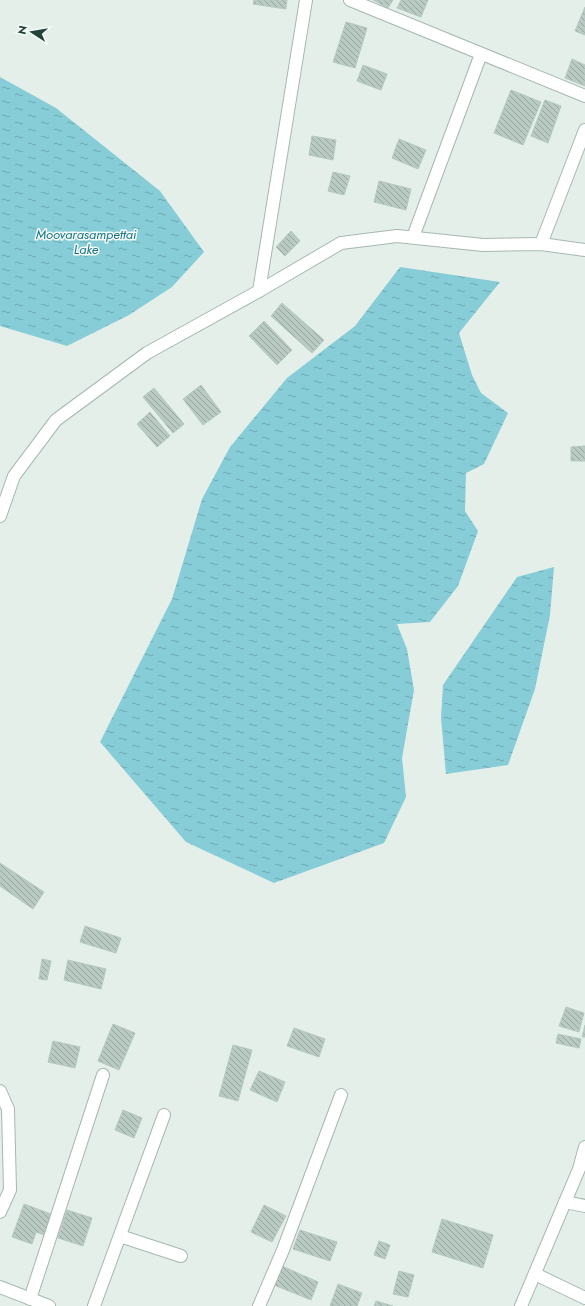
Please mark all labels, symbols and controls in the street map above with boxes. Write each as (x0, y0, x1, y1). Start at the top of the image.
north arrow (12, 12, 52, 52)
text: N (13, 24, 31, 36)
water label: Moovarasampettai Lake (36, 225, 137, 259)

